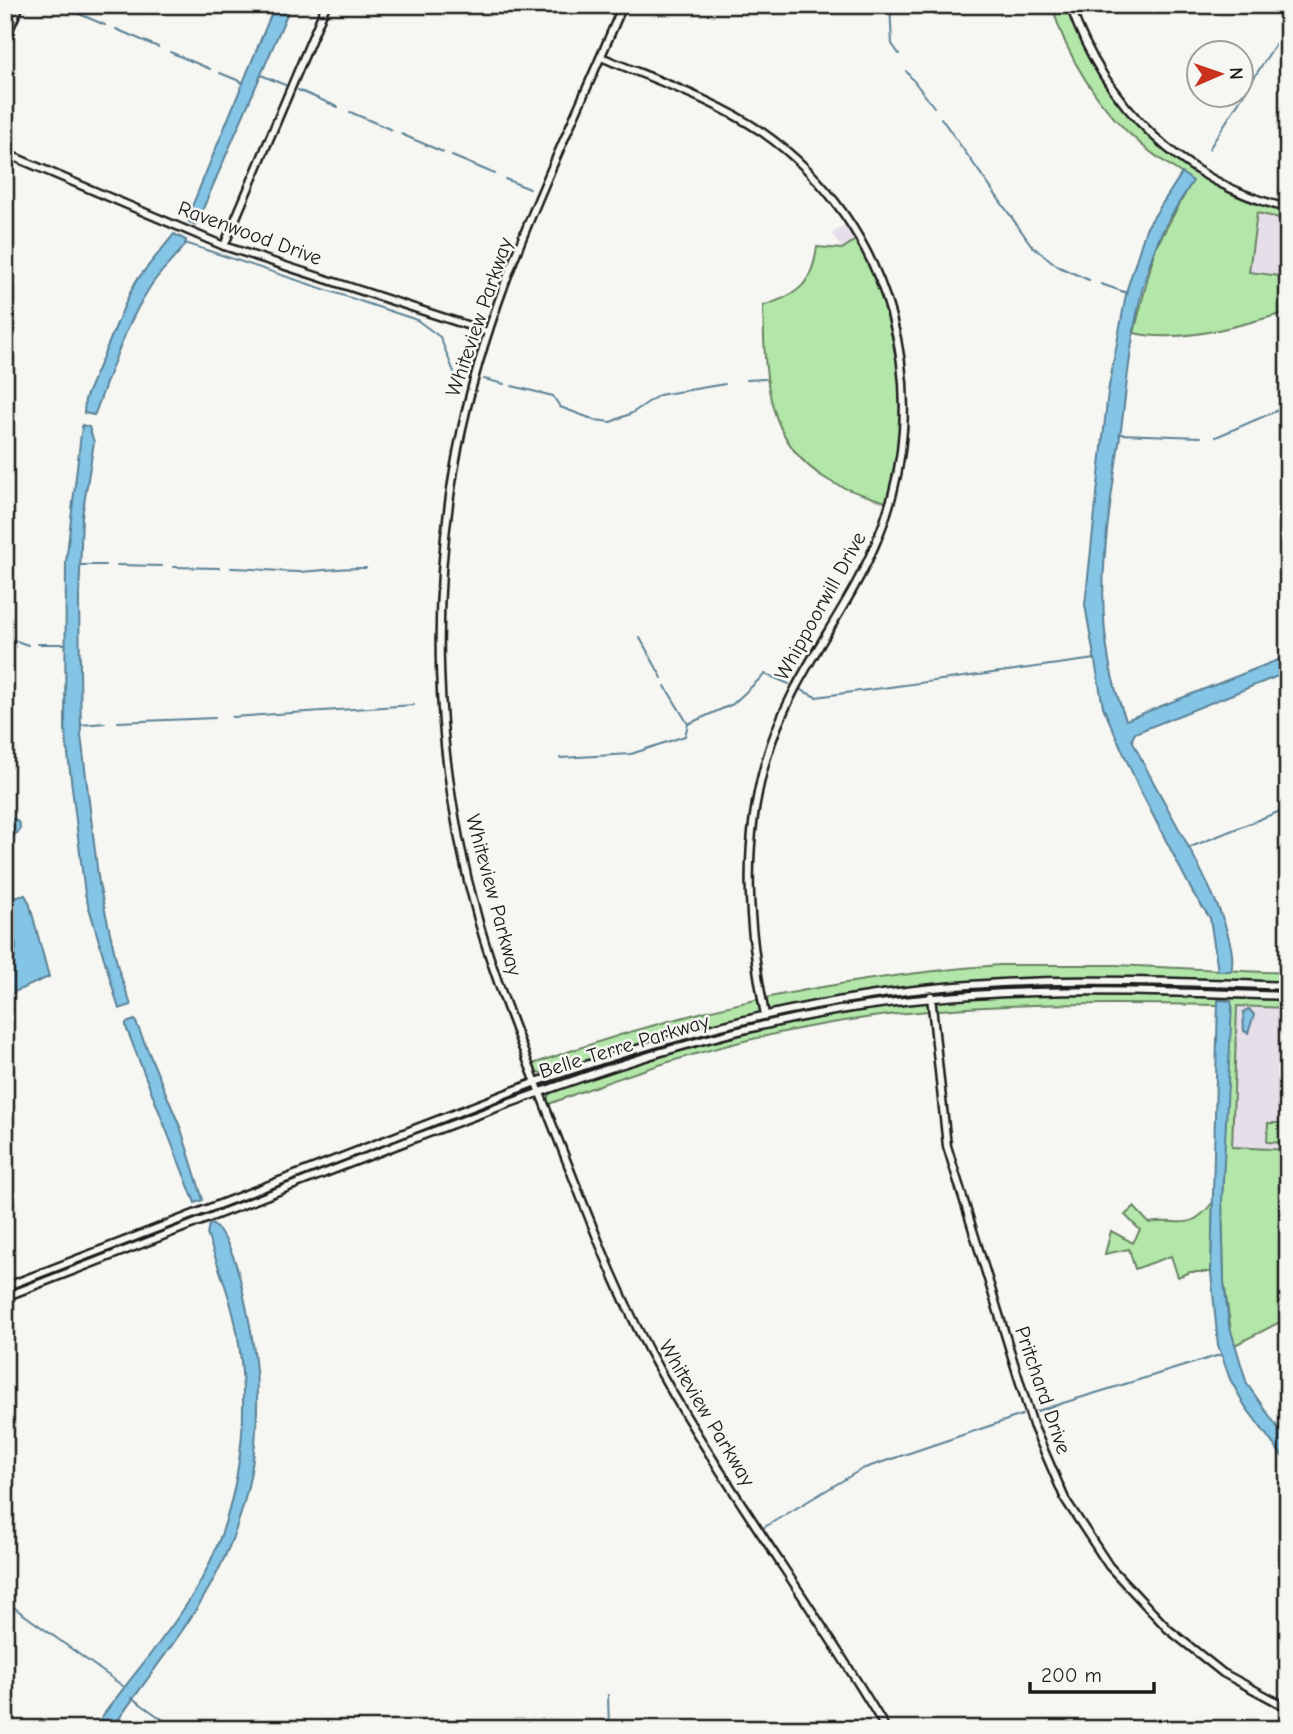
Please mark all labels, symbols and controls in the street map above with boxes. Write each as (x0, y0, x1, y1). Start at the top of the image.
north arrow (1184, 38, 1254, 108)
text: N (1225, 67, 1247, 80)
street label: Ravenwood Drive (175, 196, 325, 270)
street label: Whiteview Parkway (441, 234, 518, 400)
street label: Whippoorwill Drive (769, 528, 871, 684)
street label: Whiteview Parkway (461, 812, 527, 979)
street label: Belle Terre Parkway (536, 1009, 712, 1083)
street label: Pritchard Drive (1010, 1323, 1076, 1457)
street label: Whiteview Parkway (654, 1336, 760, 1491)
scale bar (1030, 1650, 1155, 1694)
text: 200 m (1041, 1663, 1102, 1687)

